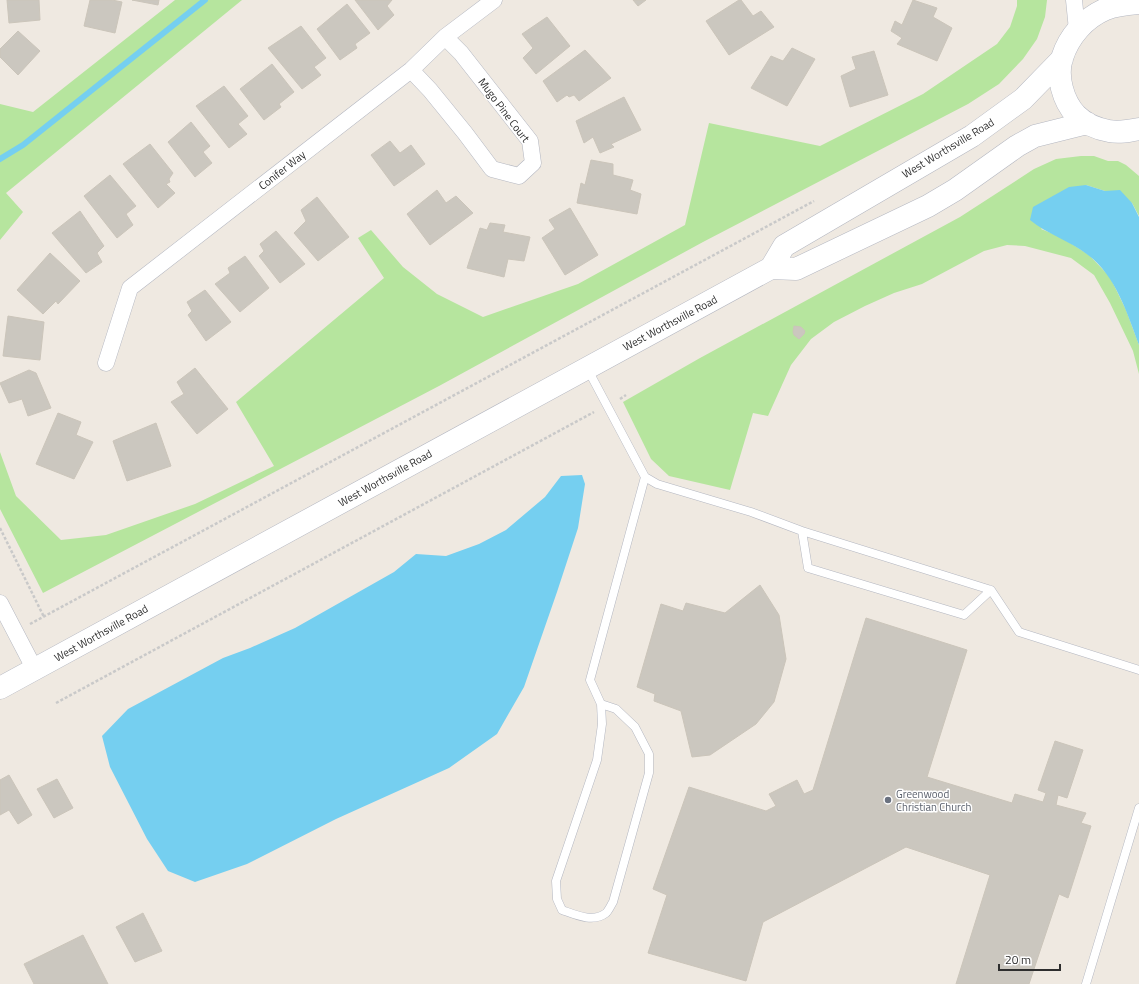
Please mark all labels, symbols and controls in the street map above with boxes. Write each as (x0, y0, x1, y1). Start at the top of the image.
street label: Mugo Pine Court (474, 74, 534, 146)
street label: West Worthsville Road (899, 114, 997, 182)
street label: Conifer Way (255, 146, 309, 193)
street label: West Worthsville Road (620, 291, 720, 355)
street label: West Worthsville Road (335, 445, 435, 510)
street label: West Worthsville Road (51, 600, 151, 665)
place label: Greenwood Christian Church (896, 786, 972, 815)
marker: Greenwood Christian Church (883, 795, 893, 805)
scale bar (999, 946, 1060, 972)
text: 20 m (1005, 950, 1031, 969)

